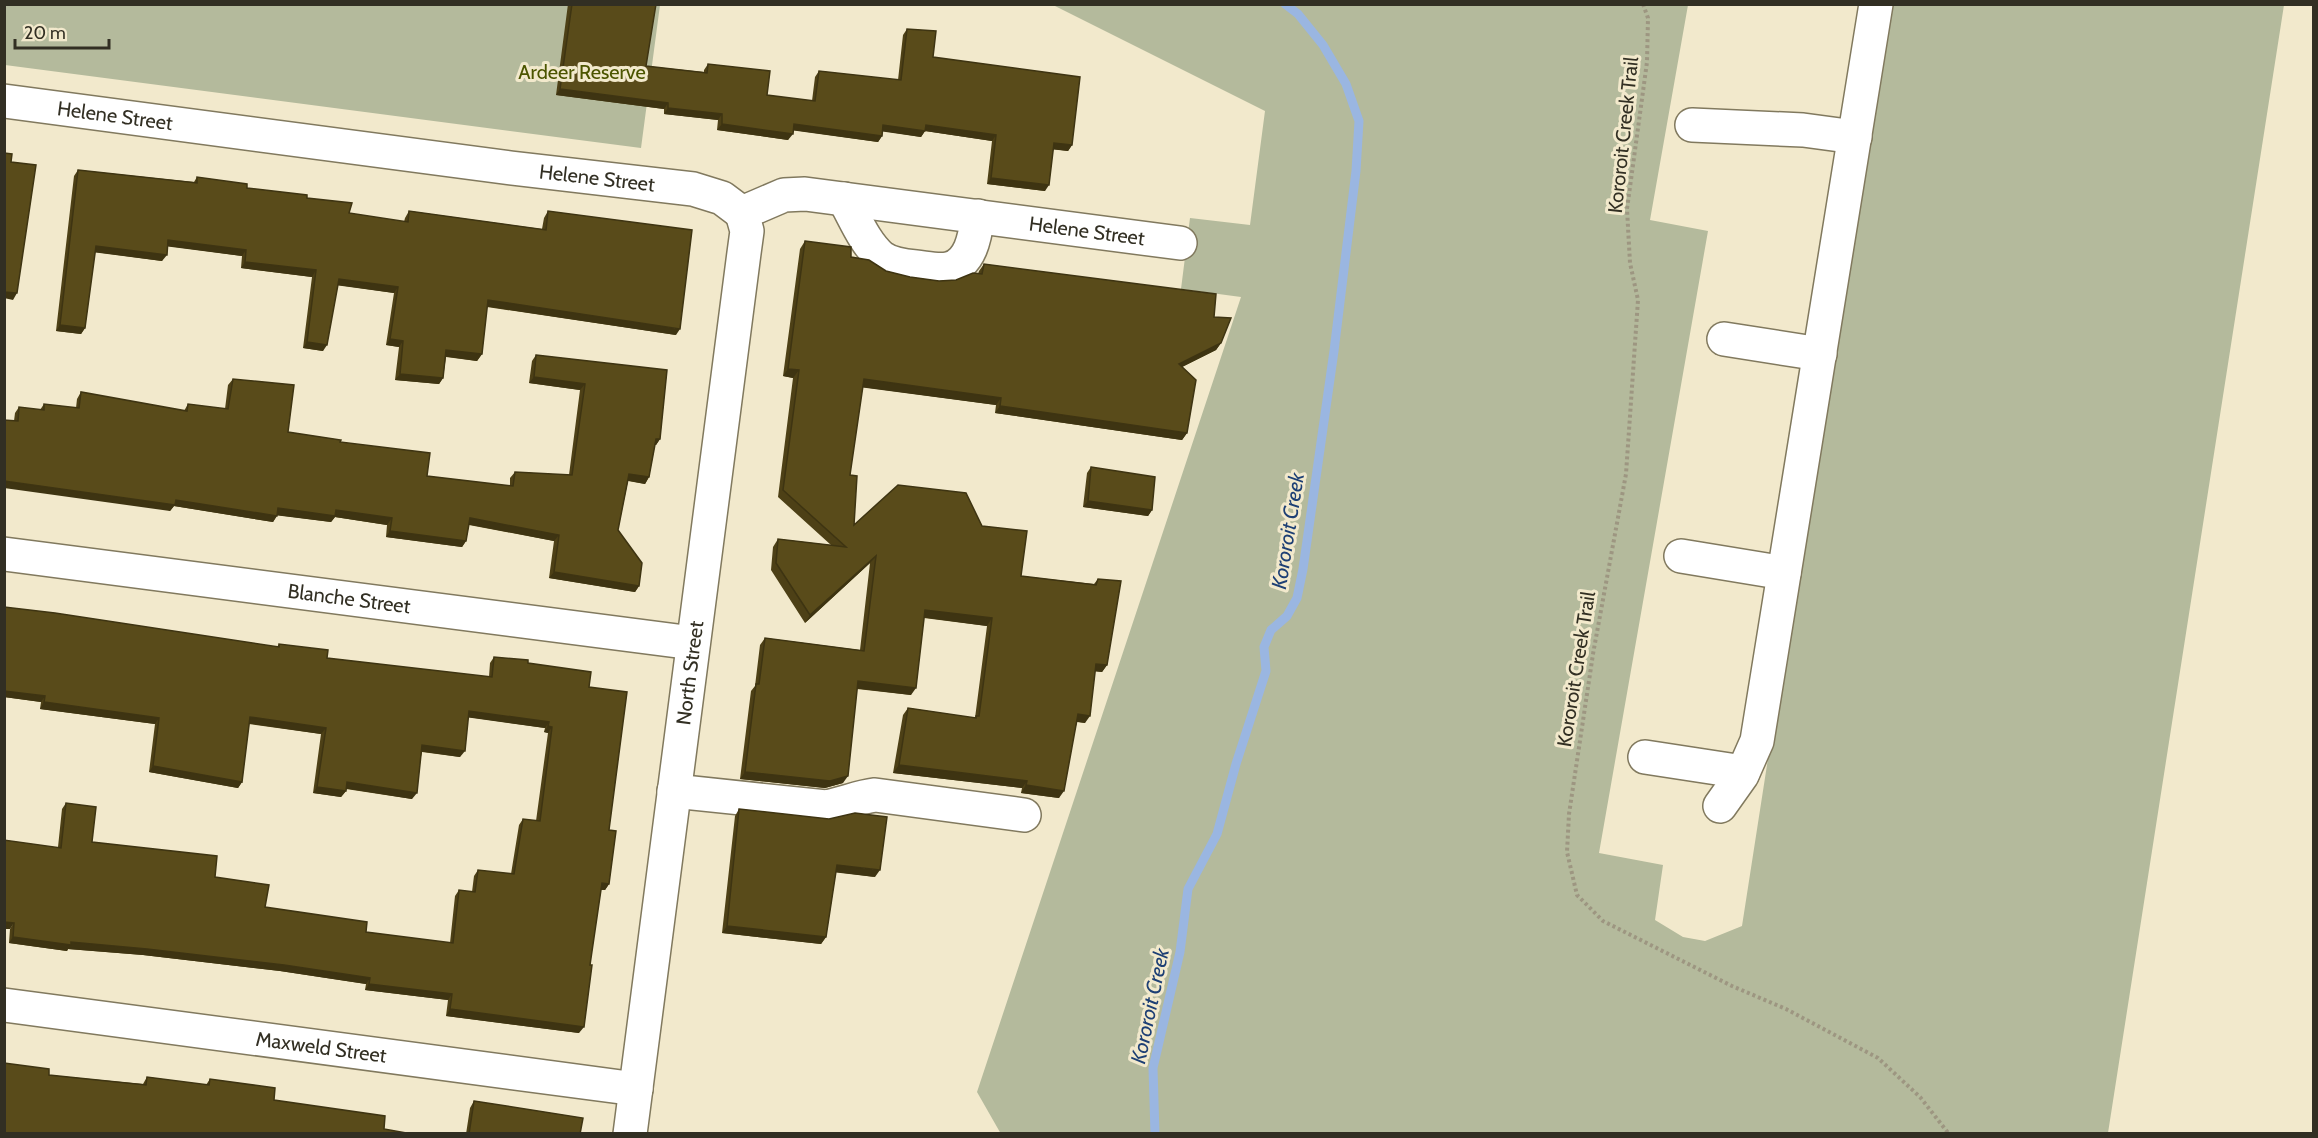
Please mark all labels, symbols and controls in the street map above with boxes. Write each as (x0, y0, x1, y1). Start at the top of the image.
scale bar (15, 12, 110, 50)
text: 20 m (24, 22, 66, 44)
street label: Kororoit Creek Trail (1603, 55, 1643, 214)
park label: Ardeer Reserve (518, 60, 646, 84)
street label: Helene Street (56, 96, 175, 135)
street label: Helene Street (538, 159, 656, 197)
street label: Helene Street (1028, 211, 1146, 250)
water label: Kororoit Creek (1266, 470, 1309, 591)
street label: Blanche Street (286, 579, 412, 618)
street label: Kororoit Creek Trail (1552, 589, 1600, 748)
street label: North Street (671, 619, 708, 726)
water label: Kororoit Creek (1125, 945, 1174, 1066)
street label: Maxweld Street (254, 1027, 388, 1068)

